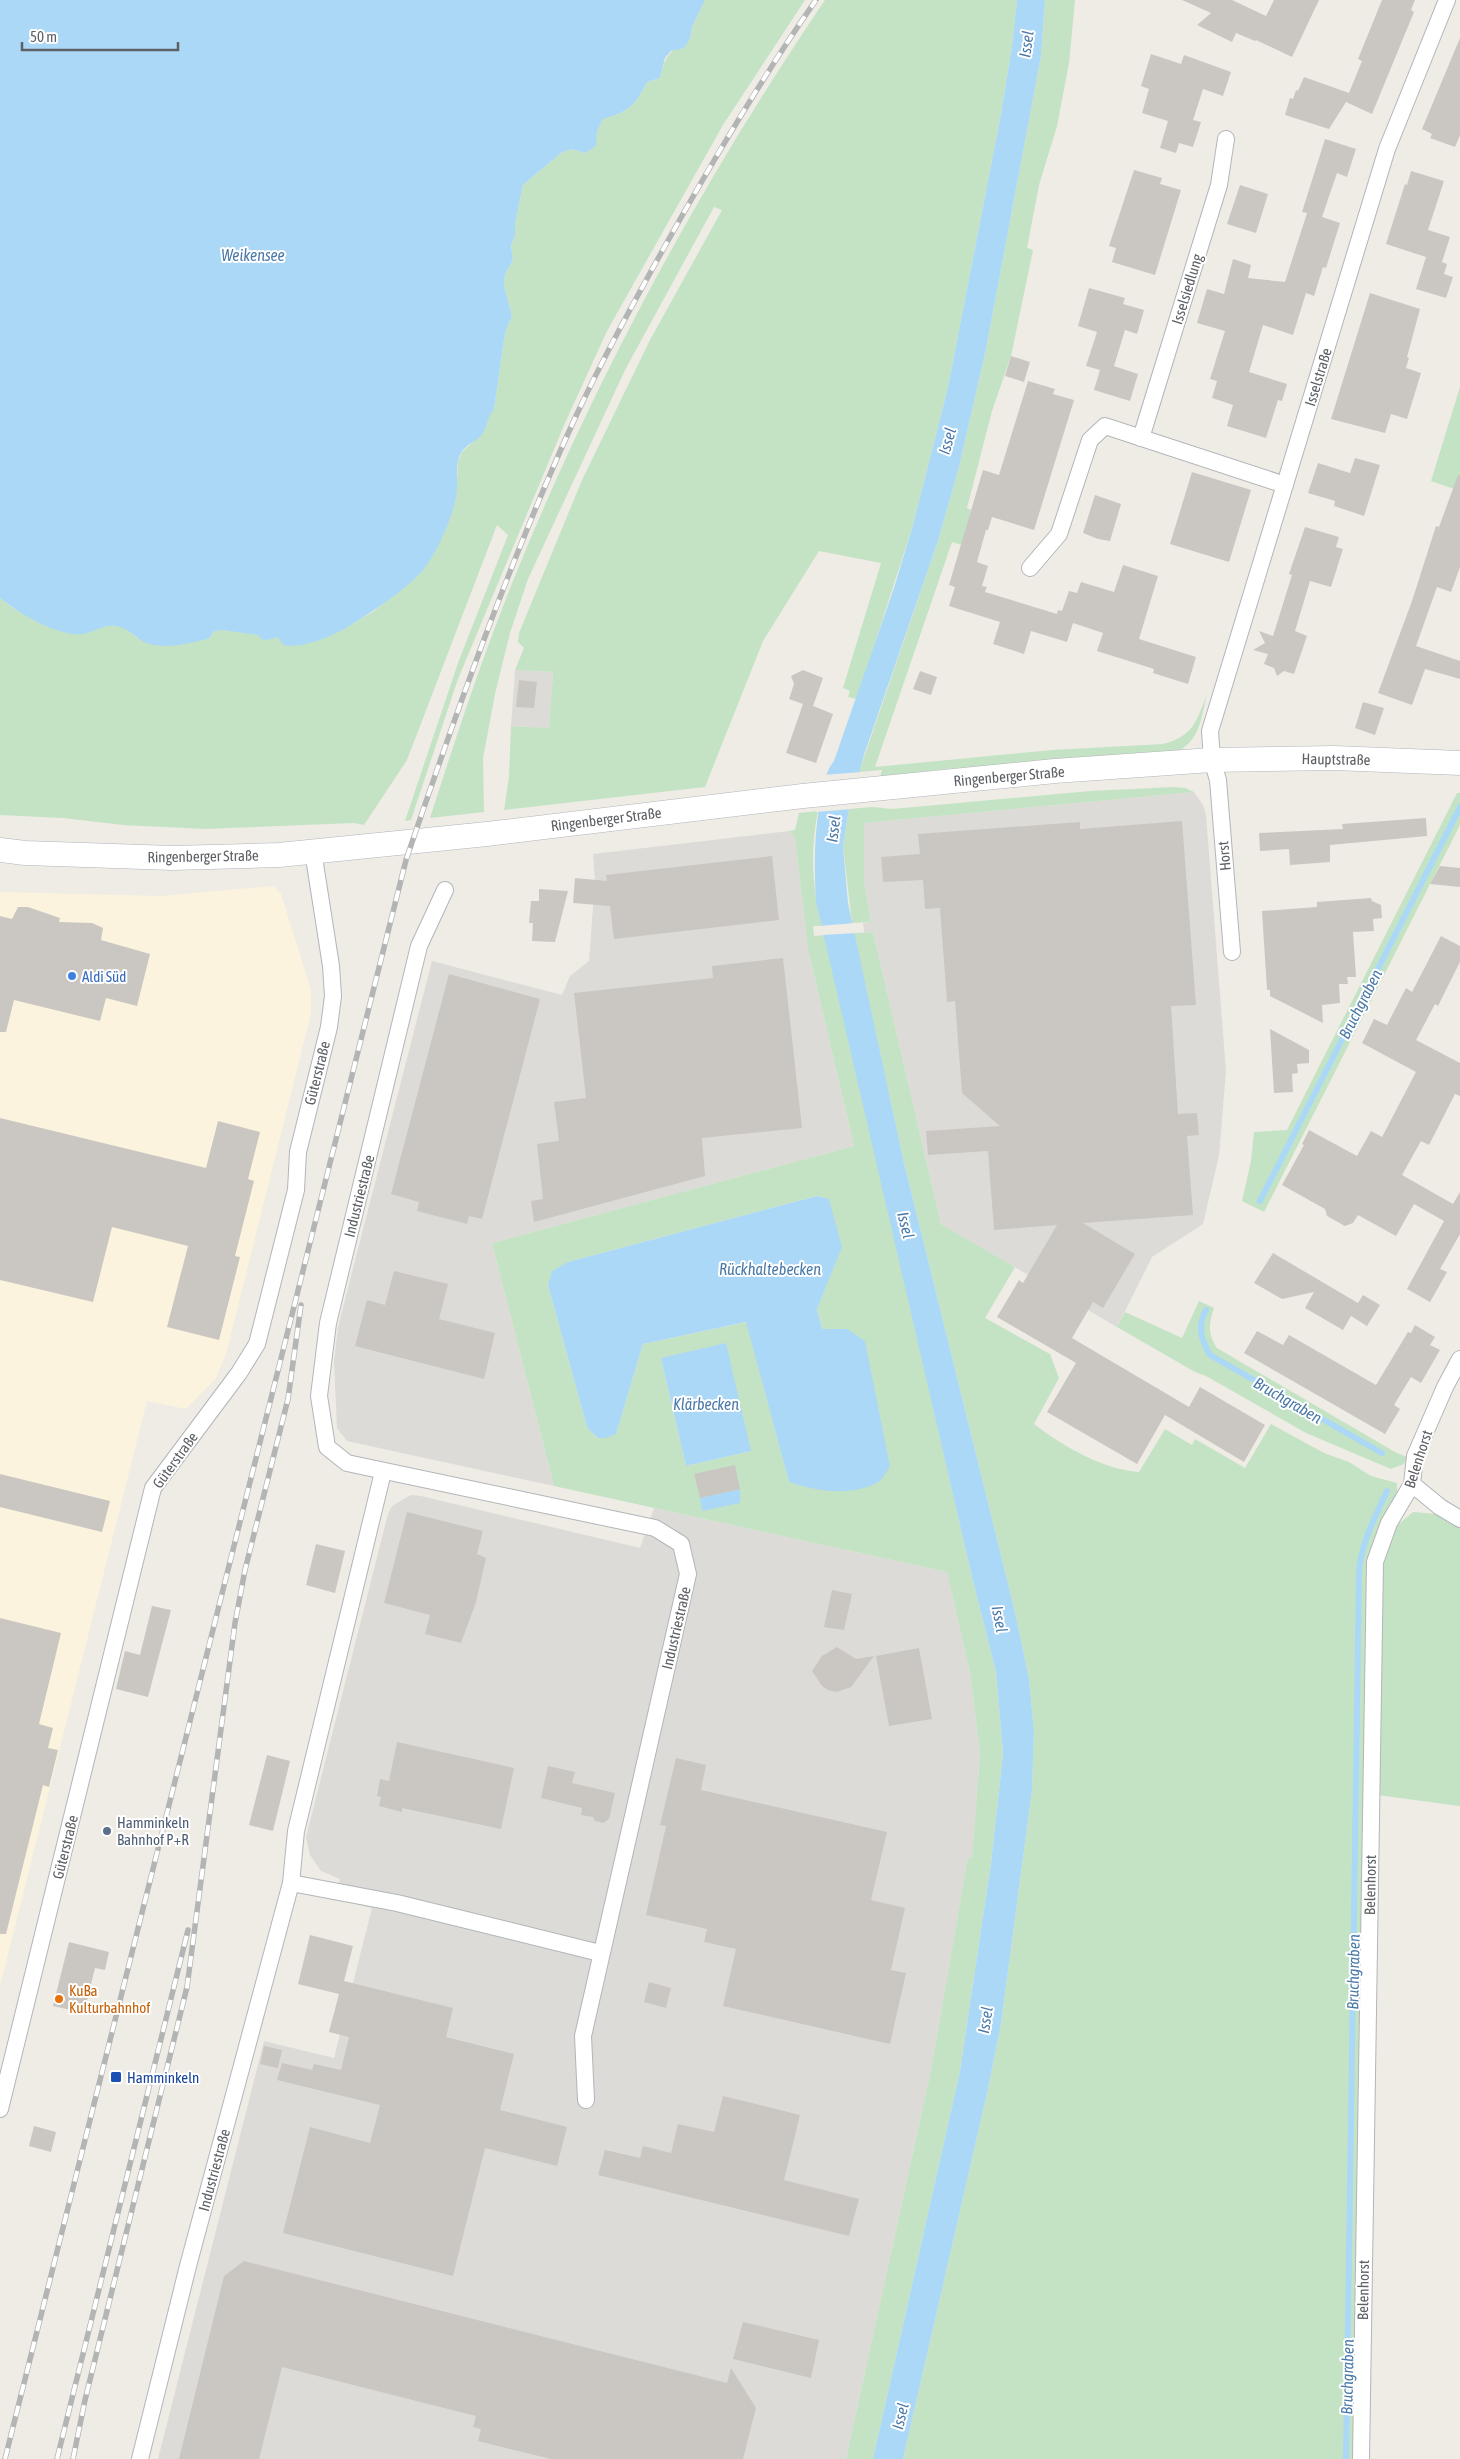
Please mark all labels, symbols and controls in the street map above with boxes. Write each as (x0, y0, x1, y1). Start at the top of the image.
scale bar (22, 20, 179, 52)
text: 50 m (30, 28, 57, 45)
water label: Issel (1015, 29, 1037, 59)
water label: Weikensee (221, 246, 285, 264)
street label: Isselsiedlung (1168, 251, 1206, 326)
street label: Isselstraße (1301, 346, 1335, 408)
water label: Issel (935, 426, 959, 456)
street label: Hauptstraße (1301, 750, 1371, 768)
street label: Ringenberger Straße (953, 763, 1065, 789)
street label: Ringenberger Straße (550, 804, 662, 834)
water label: Issel (822, 815, 844, 843)
street label: Horst (1214, 840, 1234, 872)
street label: Ringenberger Straße (147, 847, 259, 865)
water label: Bruchgraben (1335, 966, 1386, 1042)
place label: Aldi Süd (82, 968, 126, 985)
marker: Aldi Süd (66, 970, 78, 982)
street label: Güterstraße (301, 1039, 333, 1107)
street label: Industriestraße (341, 1153, 377, 1239)
water label: Issel (894, 1210, 918, 1240)
water label: Rückhaltebecken (719, 1260, 821, 1278)
water label: Bruchgraben (1250, 1373, 1325, 1428)
water label: Klärbecken (673, 1395, 739, 1413)
street label: Güterstraße (149, 1428, 201, 1491)
street label: Belenhorst (1401, 1428, 1435, 1490)
street label: Industriestraße (658, 1585, 694, 1671)
water label: Issel (989, 1604, 1011, 1634)
street label: Güterstraße (49, 1813, 81, 1881)
place label: Hamminkeln Bahnhof P+R (117, 1814, 189, 1848)
marker: Hamminkeln Bahnhof P+R (101, 1825, 113, 1837)
street label: Belenhorst (1361, 1855, 1379, 1915)
water label: Bruchgraben (1343, 1934, 1364, 2010)
place label: KuBa Kulturbahnhof (69, 1982, 151, 2016)
marker: KuBa Kulturbahnhof (53, 1993, 65, 2005)
water label: Issel (974, 2005, 996, 2035)
place label: Hamminkeln (127, 2069, 199, 2086)
marker: Hamminkeln (109, 2070, 123, 2084)
street label: Industriestraße (195, 2127, 233, 2213)
street label: Belenhorst (1354, 2260, 1372, 2320)
water label: Bruchgraben (1337, 2339, 1358, 2415)
water label: Issel (888, 2401, 912, 2431)

